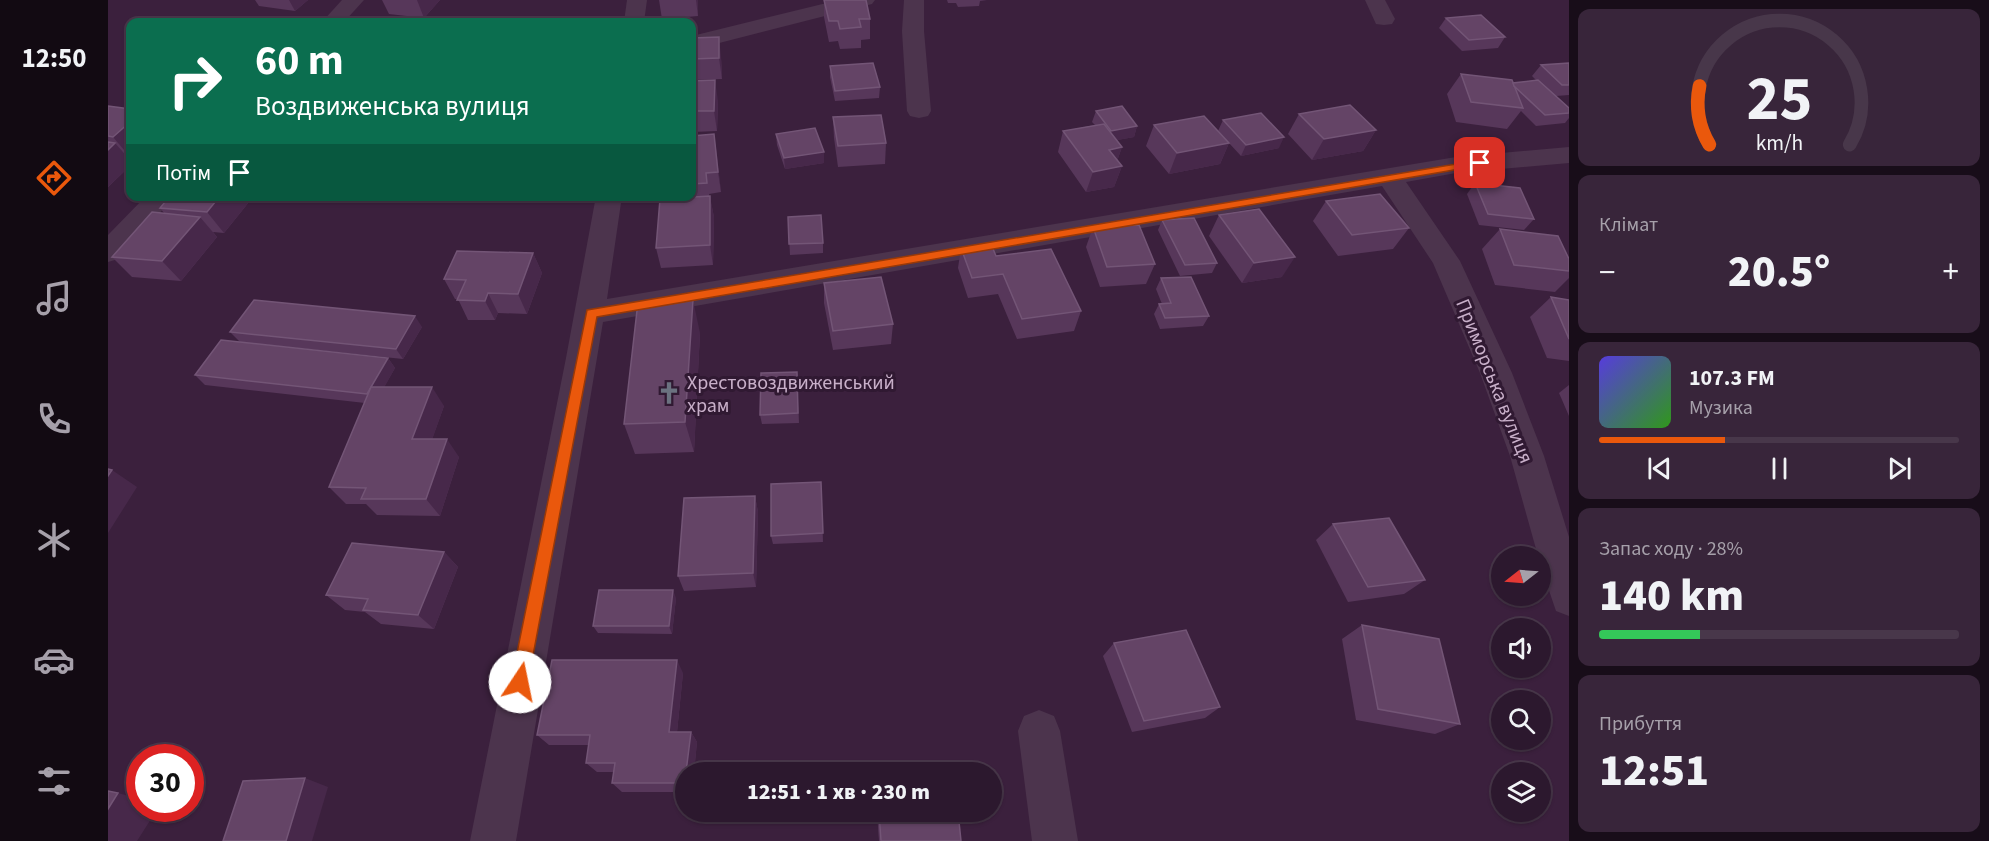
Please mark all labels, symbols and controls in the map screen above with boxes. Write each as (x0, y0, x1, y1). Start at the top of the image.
text: 60 m (255, 31, 344, 91)
text: 12:50 (21, 39, 87, 78)
icon: right (156, 42, 234, 120)
text: 25 (1746, 55, 1812, 144)
text: Воздвиженська вулиця (255, 87, 530, 126)
text: km/h (1755, 128, 1803, 159)
pin (1454, 137, 1505, 188)
icon: arrive (1463, 146, 1496, 179)
icon: arrive (223, 156, 256, 189)
icon: directions (33, 157, 75, 199)
text: Потім (156, 157, 211, 189)
text: Клімат (1599, 211, 1658, 239)
text: 20.5° (1728, 240, 1830, 304)
text: − (1599, 249, 1615, 296)
text: + (1943, 249, 1959, 296)
icon: music (33, 277, 75, 319)
street label: Приморська вулиця (1448, 295, 1540, 468)
text: 107.3 FM (1689, 362, 1775, 394)
place label: Хрестовоздвиженський храм (687, 369, 895, 420)
church icon: Хрестовоздвиженський храм (656, 380, 682, 406)
text: Музика (1689, 394, 1753, 422)
icon: phone (33, 398, 75, 440)
icon: previous (1643, 452, 1676, 485)
icon: pause (1763, 452, 1796, 485)
icon: next (1883, 452, 1916, 485)
icon: climate (33, 519, 75, 561)
text: Запас ходу · 28% (1599, 535, 1743, 563)
north arrow (1491, 546, 1551, 606)
map controls (1491, 546, 1551, 822)
text: 140 km (1599, 564, 1744, 628)
button: sound (1491, 618, 1551, 678)
icon: car (33, 639, 75, 681)
position arrow (488, 650, 552, 714)
button: search (1491, 690, 1551, 750)
text: Прибуття (1599, 710, 1682, 738)
text: 12:51 (1599, 739, 1709, 803)
speed limit sign: 30 (126, 744, 204, 822)
icon: filters (33, 760, 75, 802)
button: layers (1491, 762, 1551, 822)
text: 12:51 · 1 хв · 230 m (747, 776, 930, 808)

